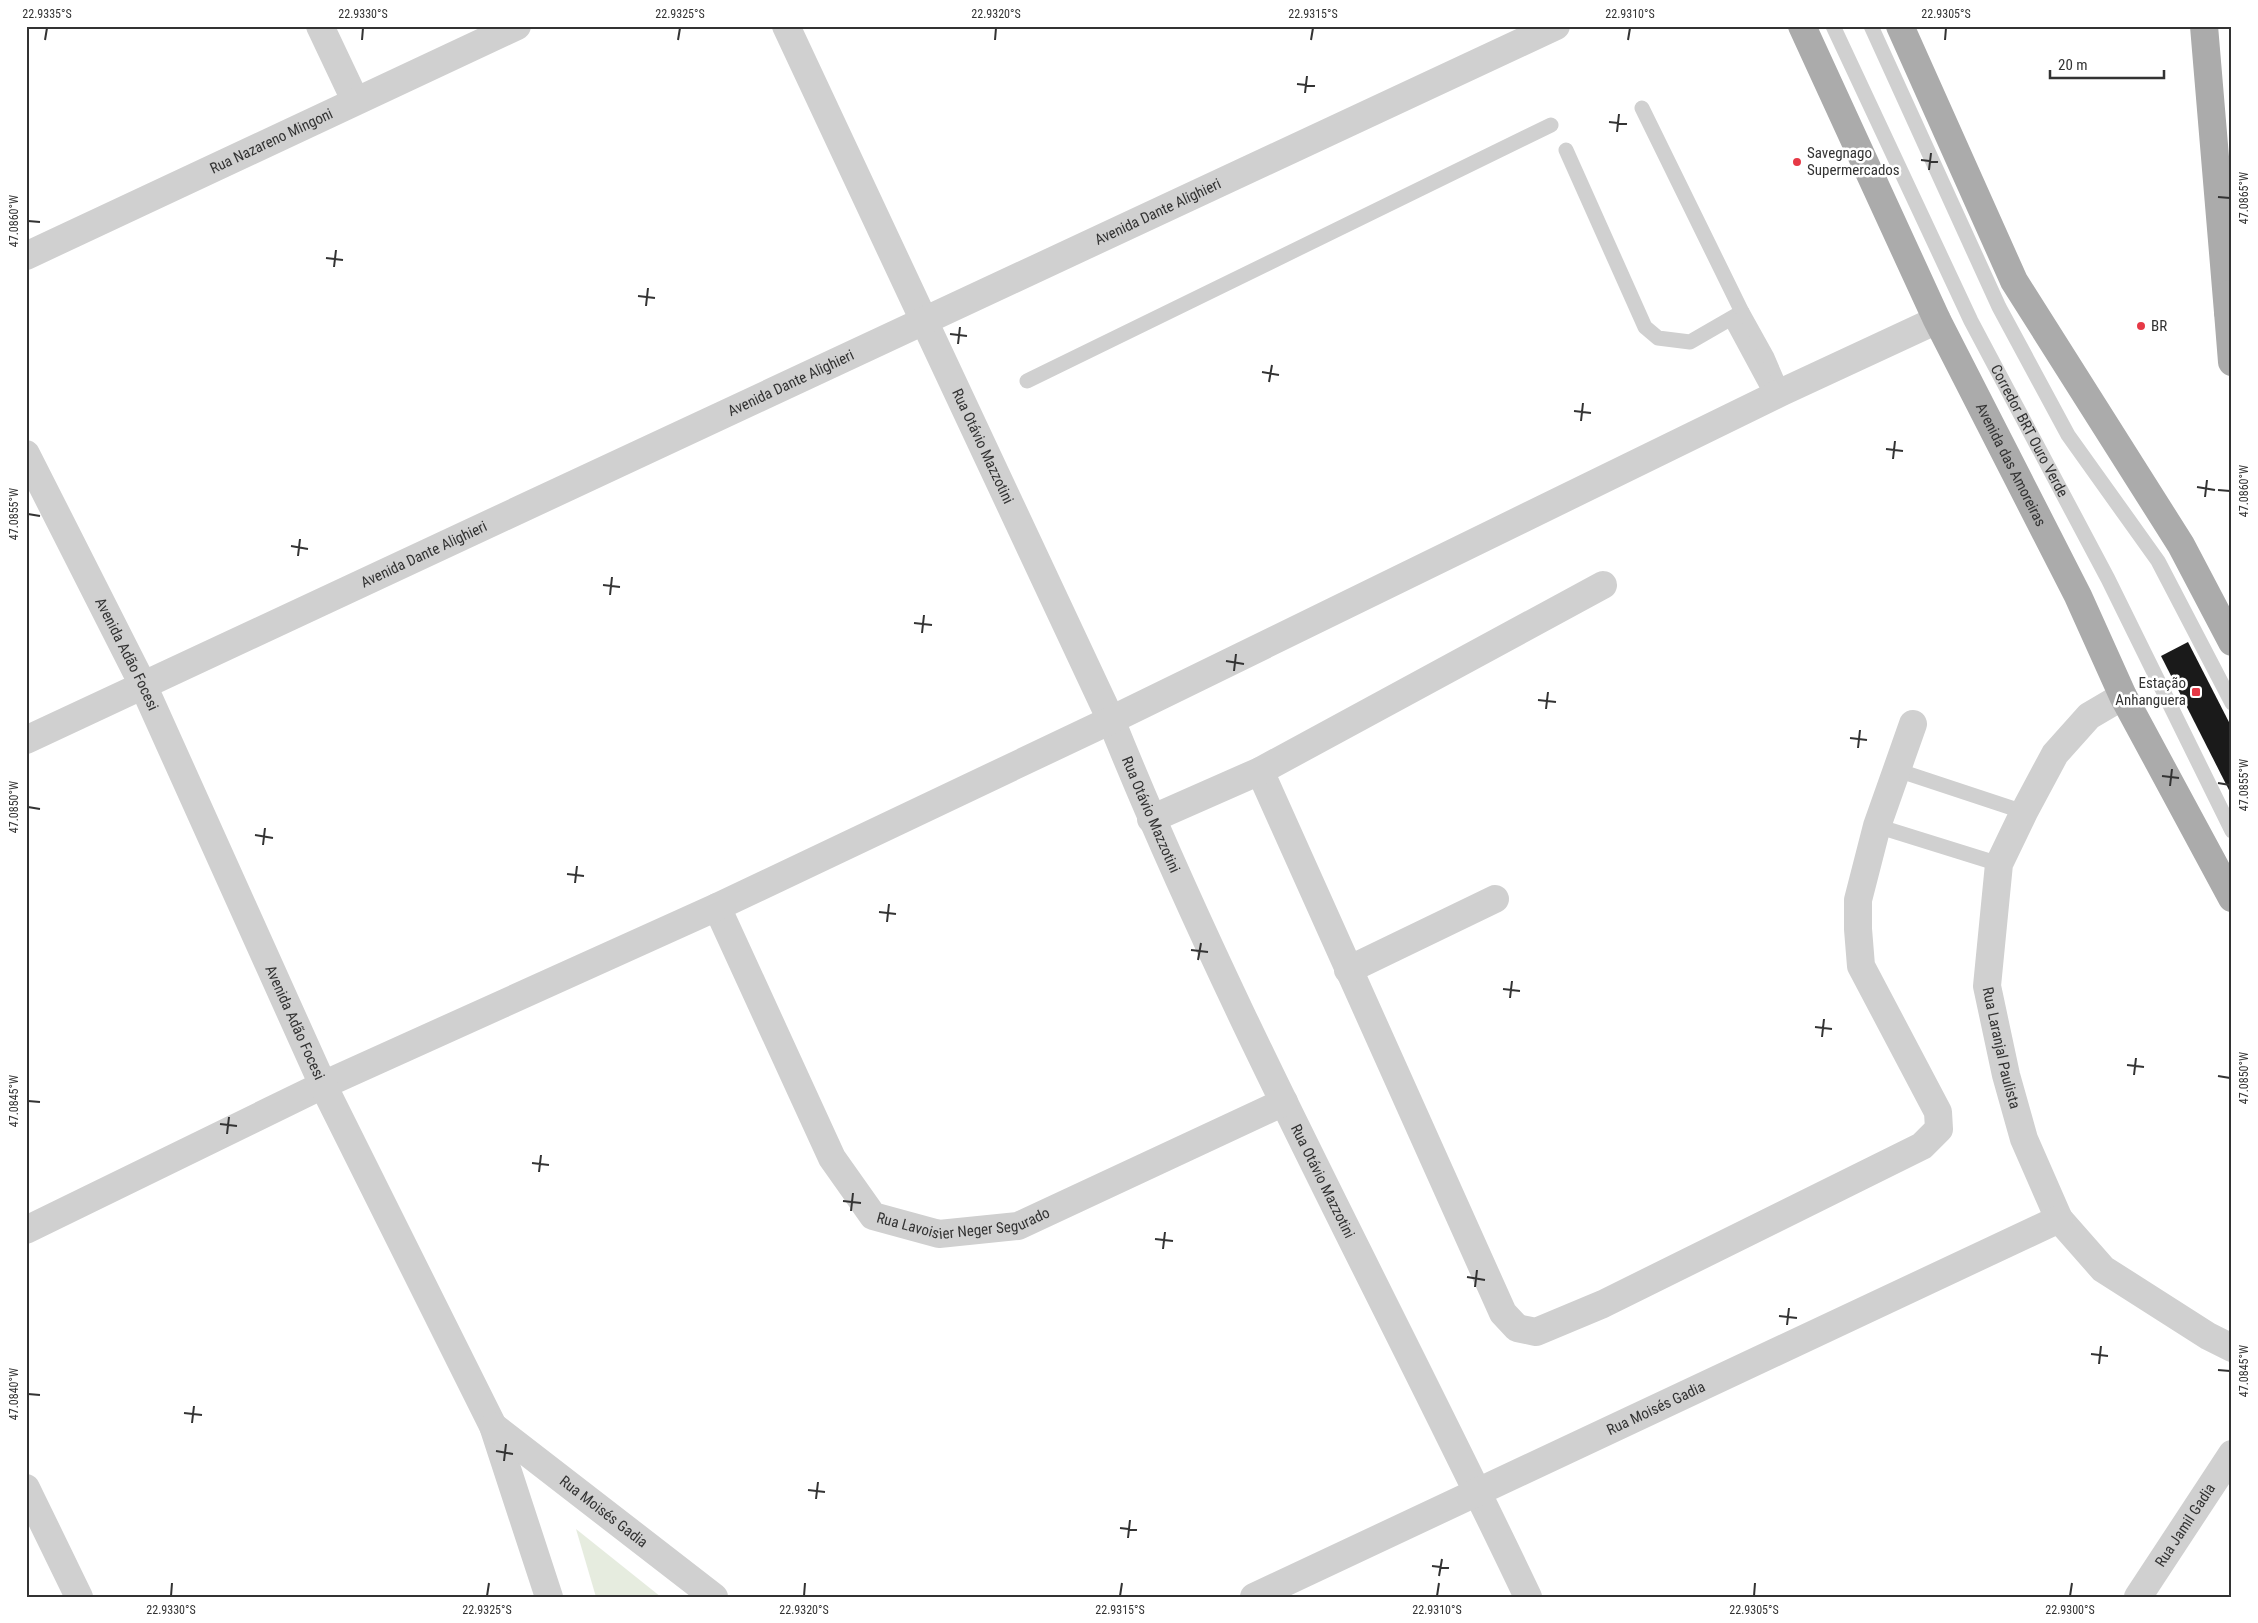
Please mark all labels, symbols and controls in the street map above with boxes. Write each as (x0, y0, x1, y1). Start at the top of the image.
text: 22.9335°S (22, 7, 72, 21)
text: 22.9330°S (338, 7, 388, 21)
text: 22.9325°S (655, 7, 705, 21)
text: 22.9320°S (971, 7, 1021, 21)
text: 22.9315°S (1288, 7, 1338, 21)
text: 22.9310°S (1605, 7, 1655, 21)
text: 22.9305°S (1921, 7, 1971, 21)
scale bar (2050, 48, 2164, 80)
text: 20 m (2058, 56, 2088, 74)
street label: Rua Nazareno Mingoni (207, 105, 336, 178)
place label: Savegnago Supermercados (1807, 144, 1900, 179)
marker: Savegnago Supermercados (1791, 156, 1803, 168)
text: 47.0865°W (2237, 172, 2251, 224)
street label: Avenida Dante Alighieri (1092, 175, 1224, 249)
text: 47.0860°W (7, 195, 21, 247)
place label: BR (2151, 317, 2167, 335)
marker: BR (2135, 320, 2147, 332)
street label: Avenida Dante Alighieri (725, 346, 857, 420)
street label: Corredor BRT Ouro Verde (1987, 361, 2072, 500)
street label: Rua Otávio Mazzotini (948, 386, 1017, 507)
street label: Avenida das Amoreiras (1972, 400, 2050, 530)
text: 47.0860°W (2237, 465, 2251, 517)
text: 47.0855°W (7, 488, 21, 540)
street label: Avenida Dante Alighieri (358, 517, 490, 592)
street label: Avenida Adão Focesi (91, 595, 162, 713)
place label: Estação Anhanguera (2115, 674, 2186, 709)
marker: Estação Anhanguera (2190, 686, 2202, 698)
street label: Rua Otávio Mazzotini (1118, 754, 1184, 876)
text: 47.0855°W (2237, 759, 2251, 811)
text: 47.0850°W (7, 781, 21, 833)
street label: Avenida Adão Focesi (261, 962, 328, 1083)
street label: Rua Laranjal Paulista (1978, 985, 2024, 1111)
text: 47.0850°W (2237, 1052, 2251, 1104)
text: 47.0845°W (7, 1075, 21, 1127)
street label: Rua Otávio Mazzotini (1287, 1121, 1359, 1241)
street label: Rua Lavoisier Neger Segurado (875, 1204, 1052, 1243)
text: 47.0845°W (2237, 1345, 2251, 1397)
text: 47.0840°W (7, 1368, 21, 1420)
street label: Rua Moisés Gadia (1604, 1377, 1708, 1439)
street label: Rua Moisés Gadia (556, 1472, 651, 1551)
street label: Rua Jamil Gadia (2151, 1480, 2219, 1570)
text: 22.9330°S (146, 1603, 196, 1617)
text: 22.9325°S (462, 1603, 512, 1617)
text: 22.9320°S (779, 1603, 829, 1617)
text: 22.9315°S (1095, 1603, 1145, 1617)
text: 22.9310°S (1412, 1603, 1462, 1617)
text: 22.9305°S (1729, 1603, 1779, 1617)
text: 22.9300°S (2045, 1603, 2095, 1617)

